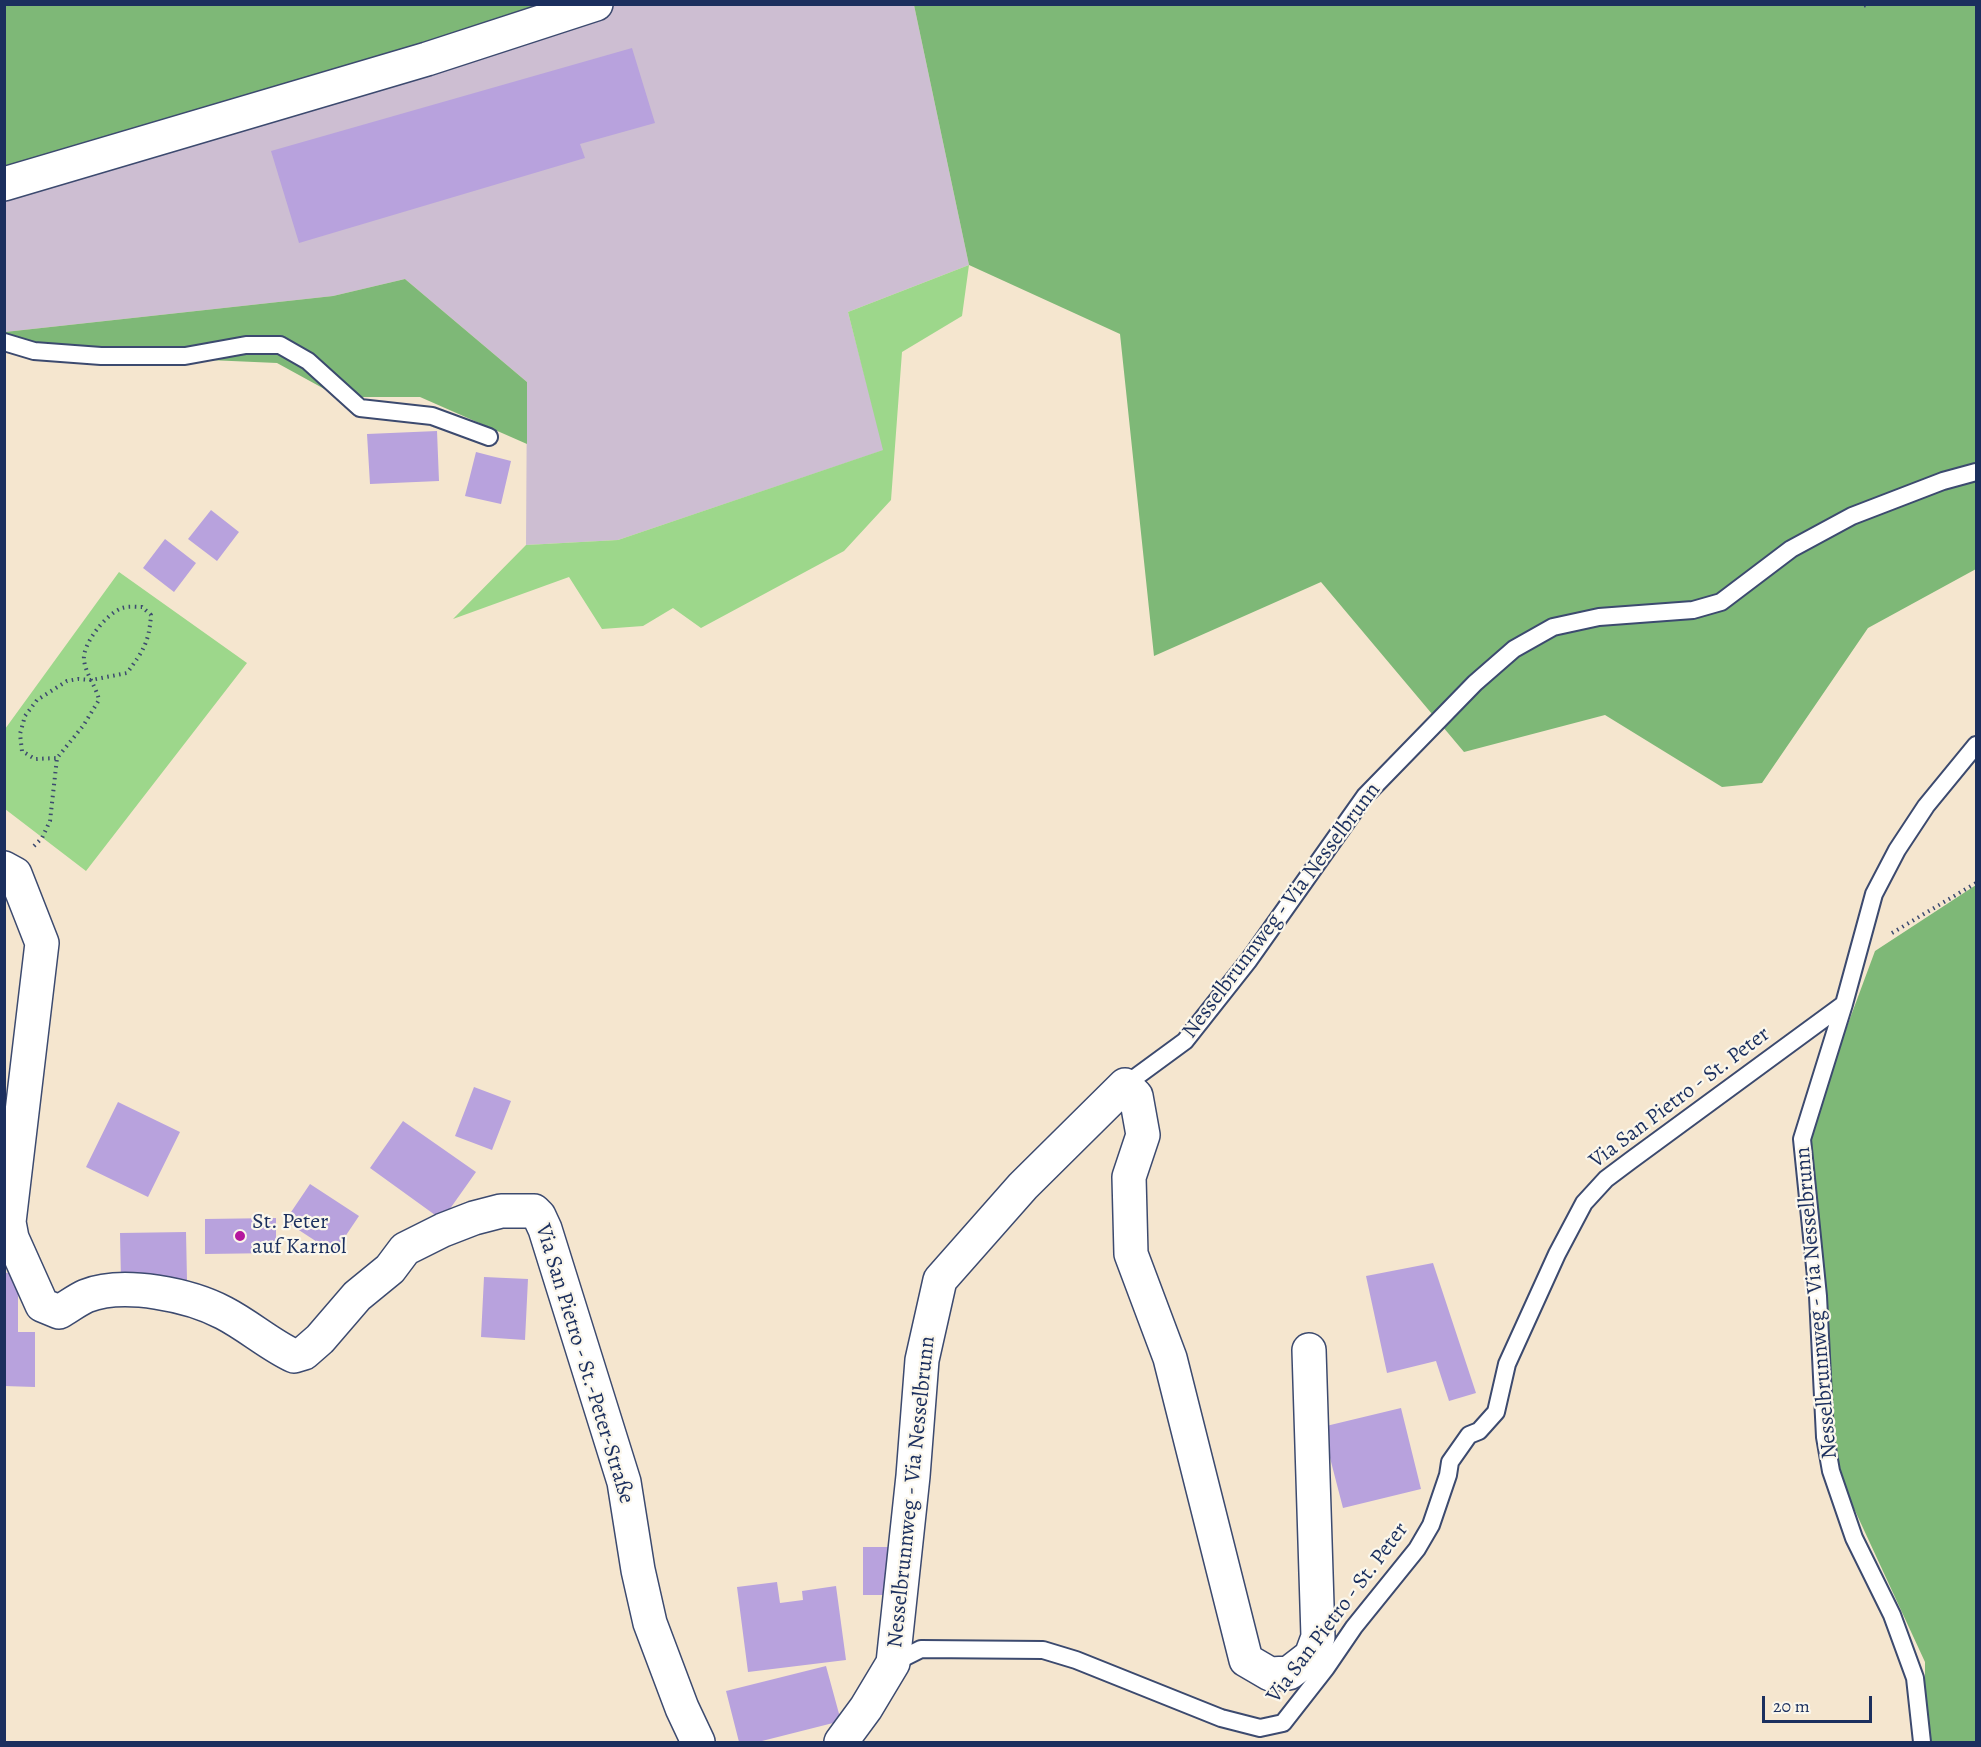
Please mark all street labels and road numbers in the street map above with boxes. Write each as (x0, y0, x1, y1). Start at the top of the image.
street label: Nesselbrunnweg - Via Nesselbrunn (1177, 778, 1387, 1044)
street label: Via San Pietro - St. Peter (1585, 1021, 1775, 1175)
street label: Nesselbrunnweg - Via Nesselbrunn (1790, 1146, 1844, 1460)
street label: Via San Pietro - St.-Peter-Straße (529, 1221, 639, 1507)
street label: Nesselbrunnweg - Via Nesselbrunn (882, 1335, 942, 1649)
street label: Via San Pietro - St. Peter (1261, 1518, 1415, 1708)

